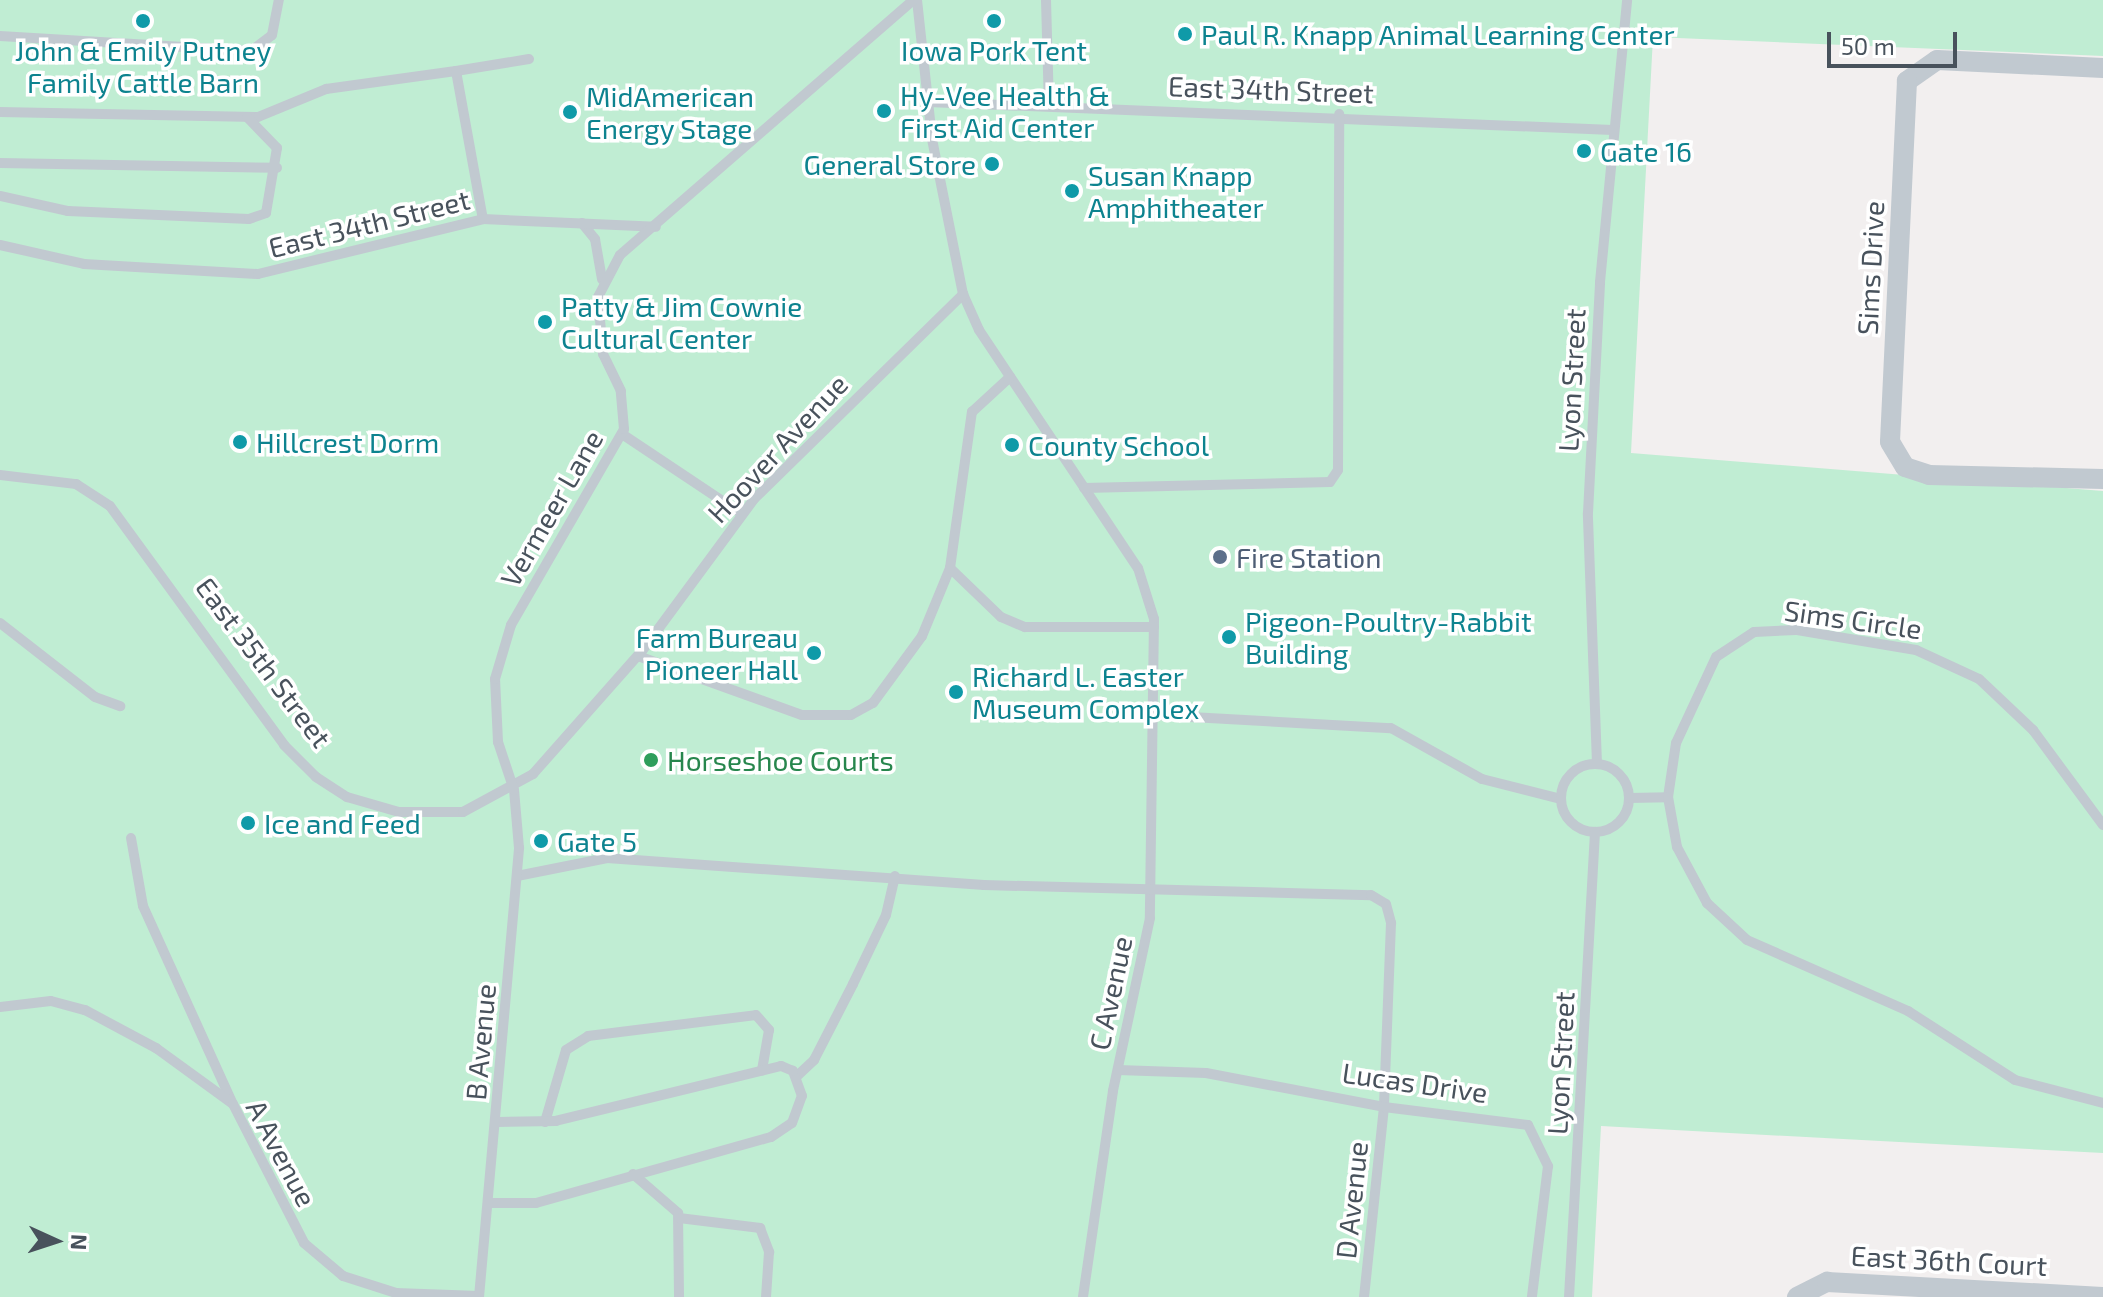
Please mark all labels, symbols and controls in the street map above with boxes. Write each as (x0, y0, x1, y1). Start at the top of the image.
marker: John & Emily Putney Family Cattle Barn (134, 12, 152, 30)
marker: Iowa Pork Tent (985, 12, 1003, 30)
scale bar (1831, 16, 1961, 66)
place label: Paul R. Knapp Animal Learning Center (1201, 17, 1677, 51)
marker: Paul R. Knapp Animal Learning Center (1176, 25, 1194, 43)
text: 50 m (1841, 31, 1895, 60)
place label: John & Emily Putney Family Cattle Barn (14, 33, 272, 99)
place label: Iowa Pork Tent (901, 33, 1087, 67)
street label: East 34th Street (1167, 69, 1375, 109)
place label: Hy-Vee Health & First Aid Center (900, 78, 1110, 144)
place label: MidAmerican Energy Stage (586, 79, 754, 145)
marker: Hy-Vee Health & First Aid Center (875, 102, 893, 120)
marker: MidAmerican Energy Stage (561, 103, 579, 121)
place label: Gate 16 (1600, 134, 1692, 168)
marker: Gate 16 (1575, 142, 1593, 160)
place label: General Store (803, 147, 976, 181)
marker: General Store (983, 155, 1001, 173)
place label: Susan Knapp Amphitheater (1088, 158, 1264, 224)
street label: East 34th Street (265, 182, 473, 264)
marker: Susan Knapp Amphitheater (1063, 182, 1081, 200)
street label: Sims Drive (1850, 200, 1890, 336)
place label: Patty & Jim Cownie Cultural Center (561, 289, 803, 355)
street label: Lyon Street (1550, 308, 1592, 452)
marker: Patty & Jim Cownie Cultural Center (536, 313, 554, 331)
street label: Hoover Avenue (699, 367, 855, 529)
street label: Vermeer Lane (493, 424, 609, 592)
place label: Hillcrest Dorm (256, 425, 439, 459)
place label: County School (1028, 428, 1210, 462)
marker: Hillcrest Dorm (231, 433, 249, 451)
marker: County School (1003, 436, 1021, 454)
place label: Fire Station (1236, 540, 1382, 574)
marker: Fire Station (1211, 548, 1229, 566)
street label: East 35th Street (189, 571, 339, 753)
street label: Sims Circle (1782, 593, 1924, 645)
place label: Pigeon-Poultry-Rabbit Building (1245, 604, 1532, 670)
place label: Farm Bureau Pioneer Hall (636, 620, 798, 686)
marker: Pigeon-Poultry-Rabbit Building (1220, 628, 1238, 646)
marker: Farm Bureau Pioneer Hall (805, 644, 823, 662)
place label: Richard L. Easter Museum Complex (972, 659, 1199, 725)
marker: Richard L. Easter Museum Complex (947, 683, 965, 701)
place label: Horseshoe Courts (667, 743, 894, 777)
marker: Horseshoe Courts (642, 751, 660, 769)
place label: Ice and Feed (264, 806, 421, 840)
marker: Ice and Feed (239, 814, 257, 832)
place label: Gate 5 (557, 824, 637, 858)
marker: Gate 5 (532, 832, 550, 850)
street label: C Avenue (1082, 933, 1138, 1053)
street label: B Avenue (458, 982, 502, 1102)
street label: Lyon Street (1539, 991, 1581, 1135)
street label: Lucas Drive (1340, 1055, 1490, 1109)
street label: A Avenue (240, 1093, 324, 1213)
street label: D Avenue (1328, 1139, 1374, 1261)
north arrow (16, 1201, 96, 1281)
text: N (67, 1234, 93, 1251)
street label: East 36th Court (1850, 1238, 2048, 1282)

